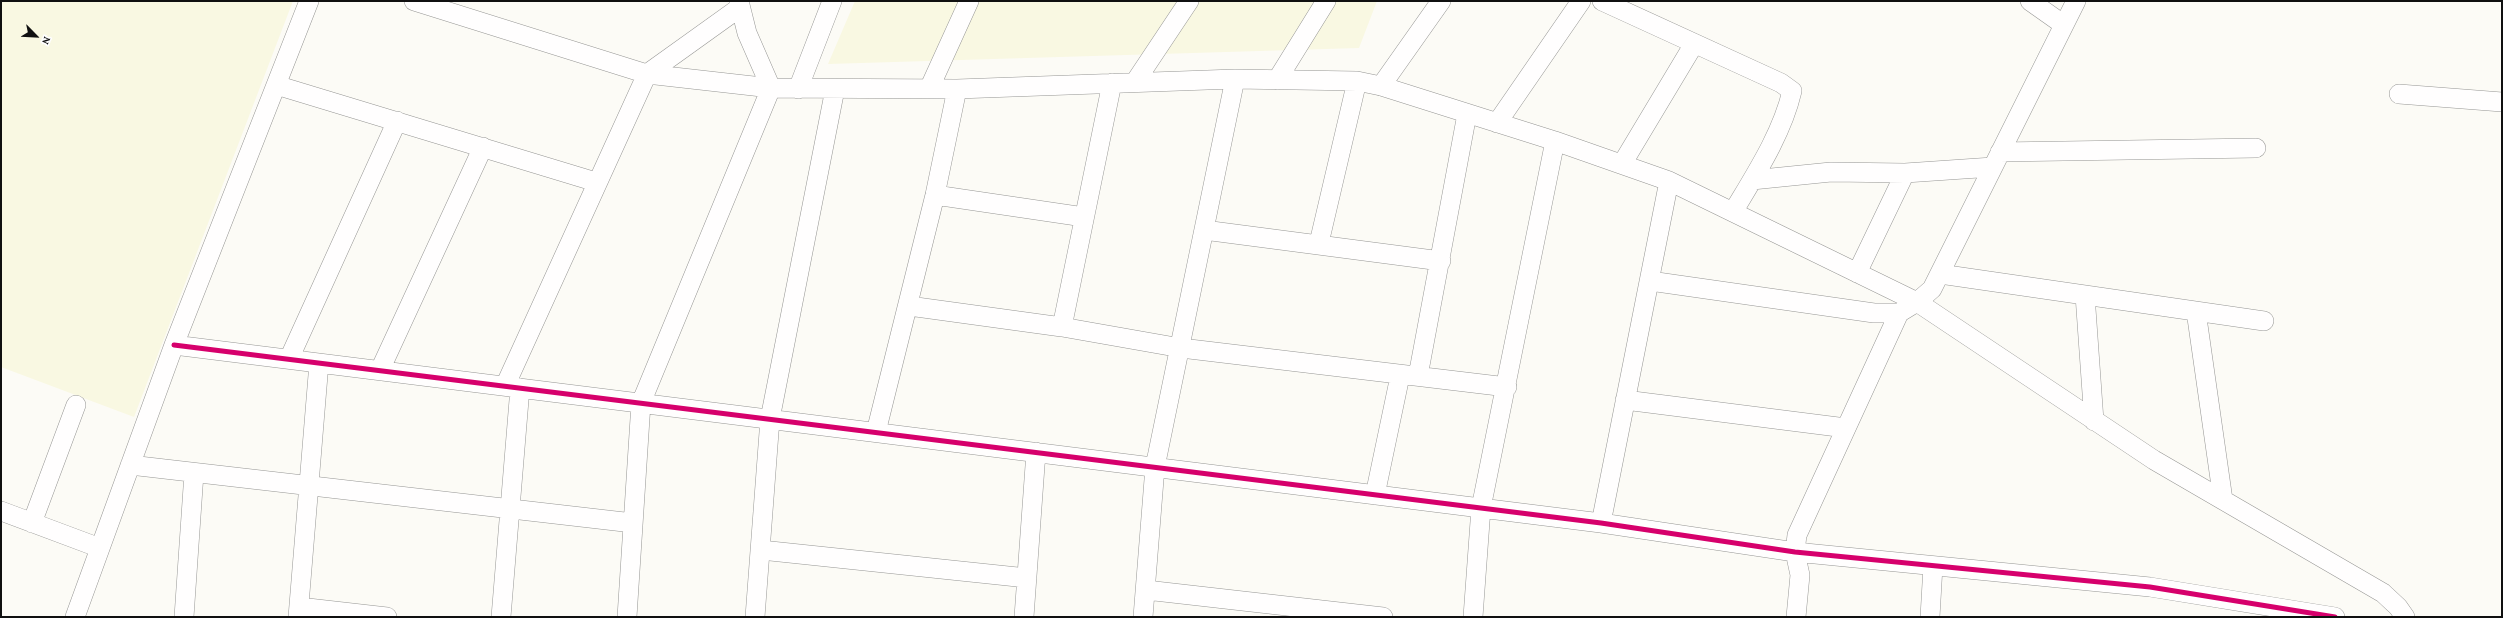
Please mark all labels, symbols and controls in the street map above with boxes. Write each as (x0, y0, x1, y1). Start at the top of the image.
north arrow (16, 16, 56, 56)
text: N (40, 35, 54, 47)

